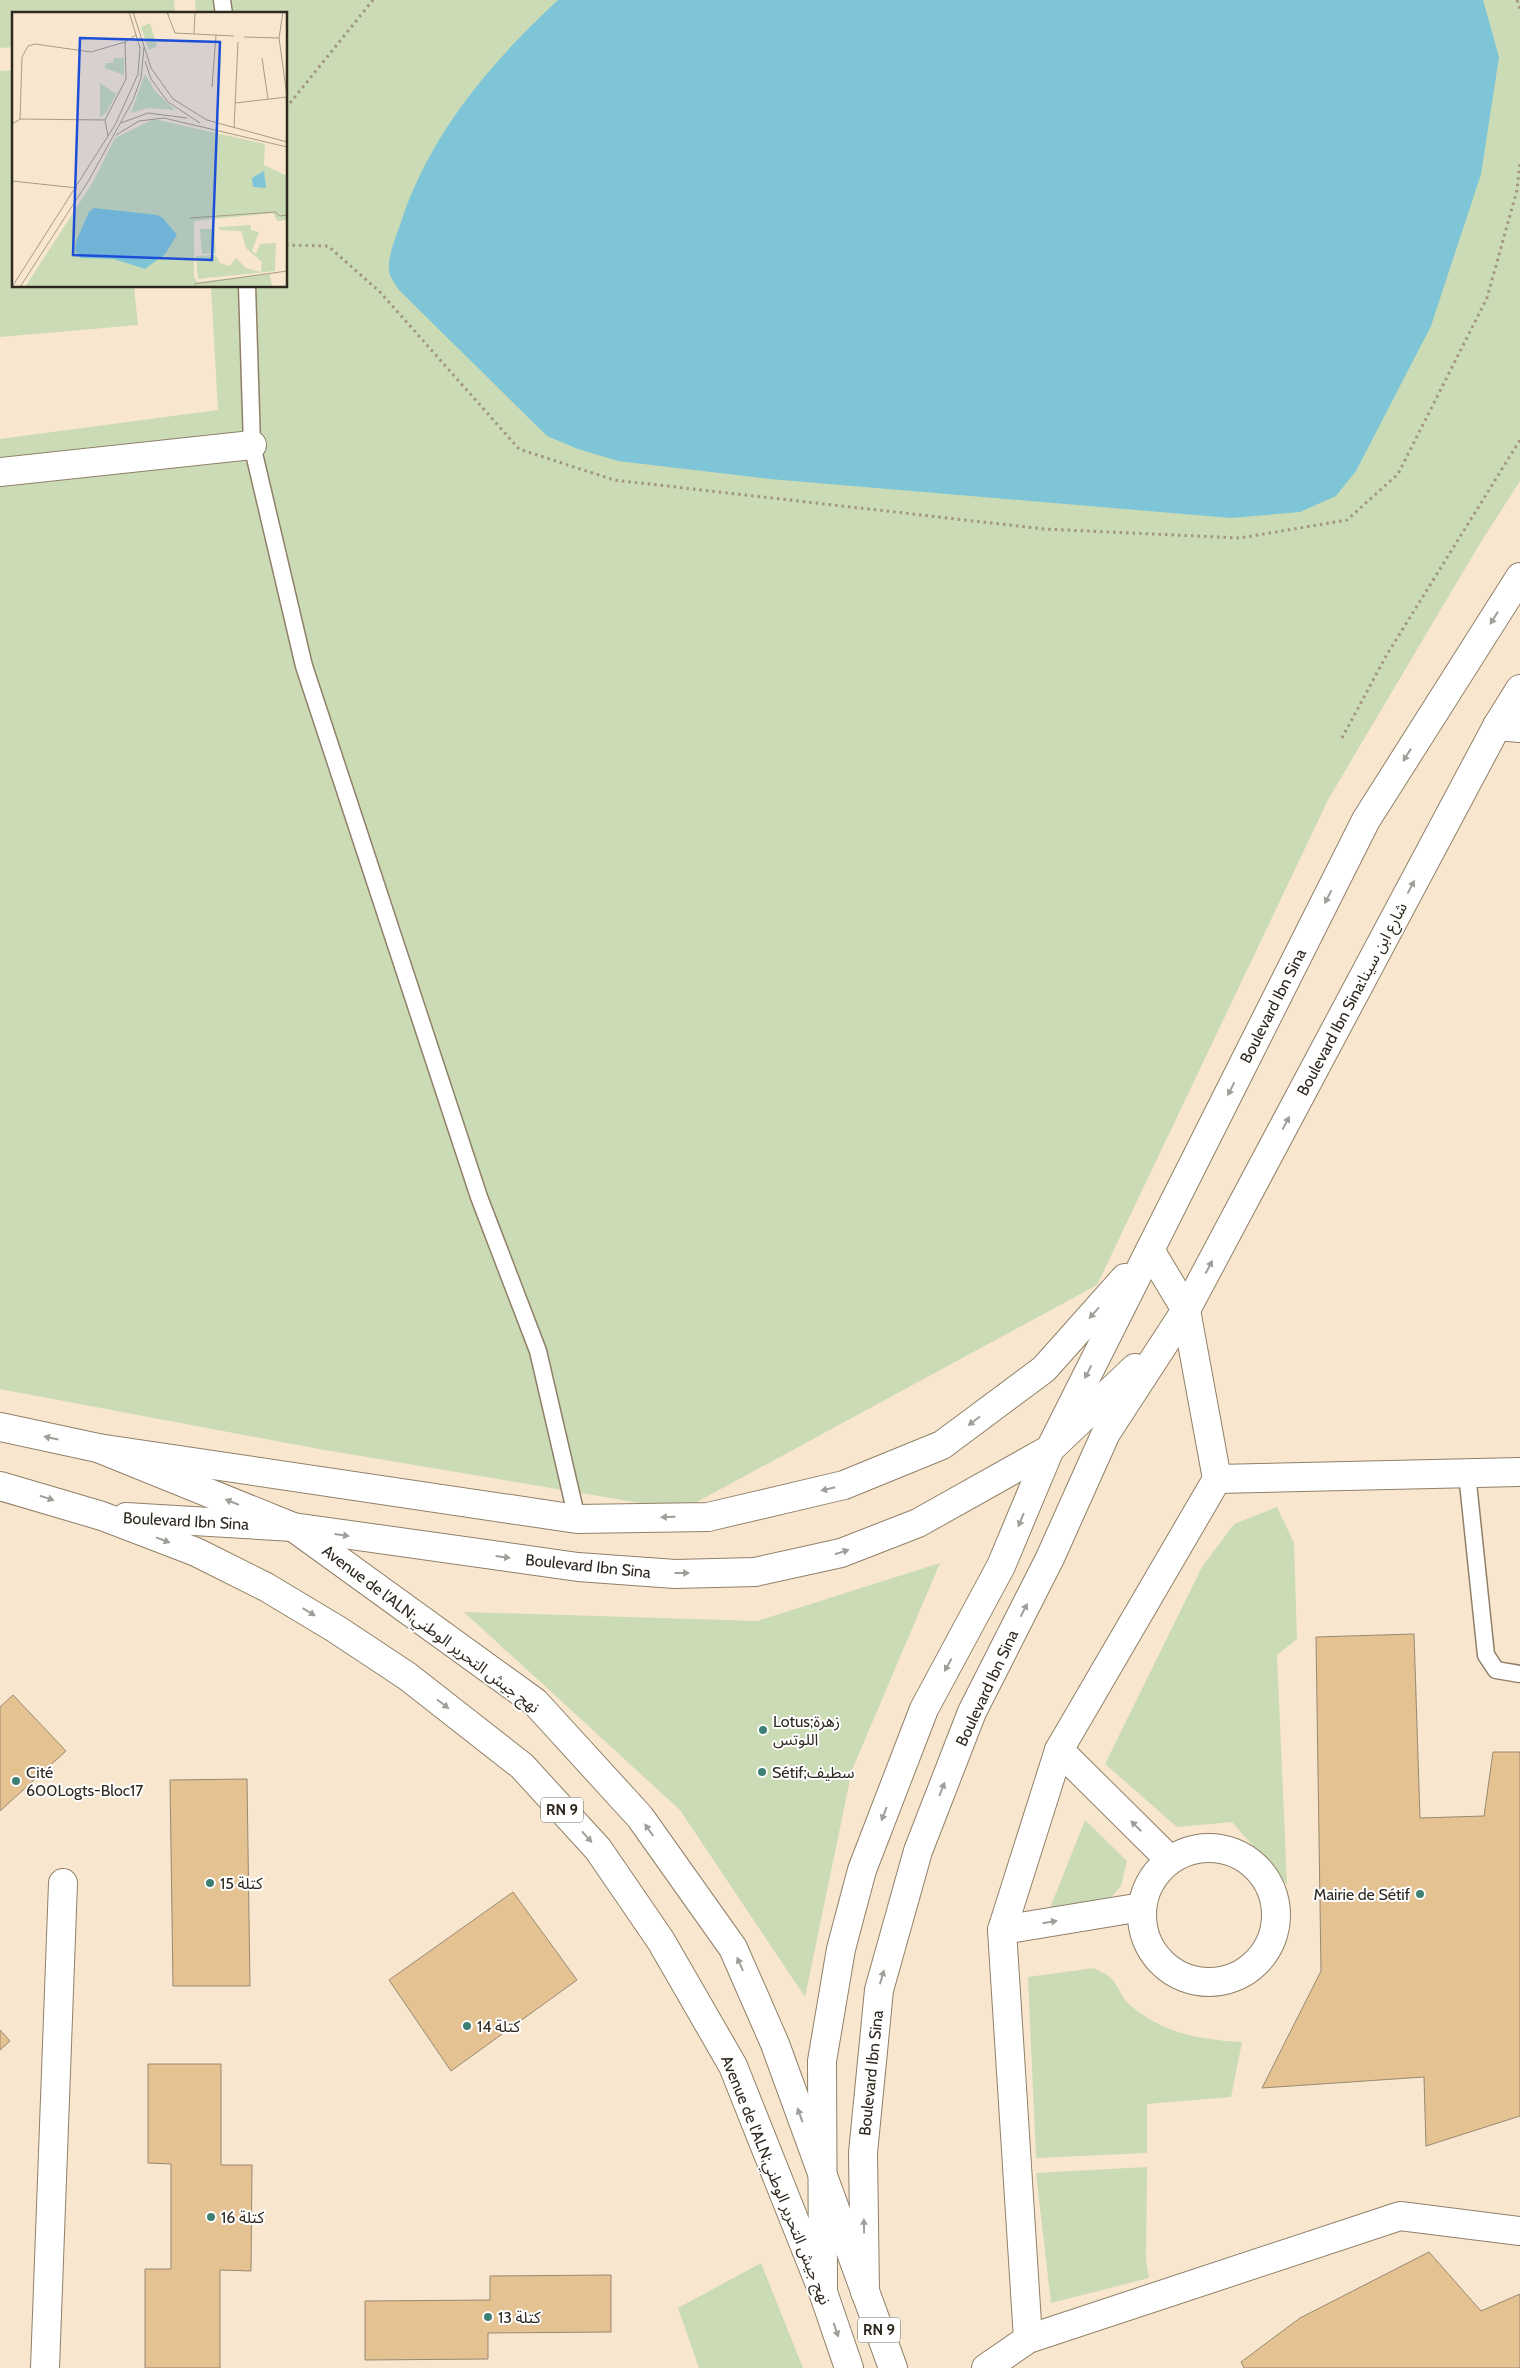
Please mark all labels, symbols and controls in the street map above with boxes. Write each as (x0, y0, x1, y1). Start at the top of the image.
inset map (12, 12, 288, 288)
one-way arrow (1489, 611, 1499, 624)
one-way arrow (1403, 749, 1412, 762)
one-way arrow (1407, 880, 1415, 894)
one-way arrow (1324, 890, 1332, 904)
street label: Boulevard Ibn Sina:شارع ابن سينا (1293, 899, 1414, 1100)
street label: Boulevard Ibn Sina (1236, 945, 1310, 1066)
one-way arrow (1227, 1082, 1235, 1096)
one-way arrow (1281, 1116, 1290, 1130)
one-way arrow (1205, 1259, 1213, 1274)
one-way arrow (1088, 1306, 1100, 1318)
one-way arrow (1084, 1365, 1092, 1379)
one-way arrow (967, 1416, 981, 1426)
one-way arrow (43, 1434, 58, 1442)
one-way arrow (820, 1485, 835, 1493)
one-way arrow (40, 1495, 55, 1503)
one-way arrow (224, 1498, 239, 1506)
street label: Boulevard Ibn Sina (123, 1508, 250, 1534)
one-way arrow (1016, 1513, 1024, 1527)
one-way arrow (660, 1514, 676, 1522)
one-way arrow (334, 1531, 350, 1539)
one-way arrow (156, 1537, 171, 1544)
street label: Avenue de l'ALN;نهج جيش التحرير الوطني (317, 1541, 543, 1719)
one-way arrow (835, 1547, 850, 1555)
street label: Boulevard Ibn Sina (524, 1550, 652, 1582)
one-way arrow (495, 1553, 511, 1561)
one-way arrow (674, 1569, 690, 1577)
one-way arrow (1020, 1603, 1028, 1617)
one-way arrow (302, 1608, 315, 1617)
street label: Boulevard Ibn Sina (952, 1627, 1022, 1749)
one-way arrow (944, 1657, 952, 1672)
one-way arrow (436, 1698, 449, 1709)
place label: Lotus;زهرة اللوتس (773, 1712, 840, 1749)
marker: Lotus;زهرة اللوتس (757, 1724, 769, 1736)
place label: Cité 600Logts-Bloc17 (26, 1763, 143, 1800)
place label: Sétif;سطيف (772, 1763, 855, 1782)
marker: Sétif;سطيف (756, 1766, 768, 1778)
marker: Cité 600Logts-Bloc17 (10, 1775, 22, 1787)
one-way arrow (939, 1782, 946, 1797)
road number: RN 9 (541, 1798, 583, 1822)
one-way arrow (880, 1807, 888, 1822)
one-way arrow (1130, 1820, 1142, 1832)
one-way arrow (644, 1823, 654, 1837)
one-way arrow (581, 1831, 593, 1843)
place label: كتلة 15 (220, 1874, 263, 1893)
marker: كتلة 15 (204, 1877, 216, 1889)
place label: Mairie de Sétif (1314, 1885, 1411, 1904)
marker: Mairie de Sétif (1414, 1888, 1426, 1900)
one-way arrow (1042, 1918, 1058, 1926)
one-way arrow (735, 1957, 743, 1971)
one-way arrow (879, 1970, 887, 1985)
street label: Boulevard Ibn Sina (855, 2009, 887, 2137)
place label: كتلة 14 (477, 2017, 521, 2036)
marker: كتلة 14 (461, 2020, 473, 2032)
street label: Avenue de l'ALN;نهج جيش التحرير الوطني (714, 2053, 835, 2309)
one-way arrow (796, 2107, 804, 2122)
place label: كتلة 16 (221, 2208, 264, 2227)
marker: كتلة 16 (205, 2211, 217, 2223)
one-way arrow (860, 2218, 868, 2234)
place label: كتلة 13 (498, 2308, 541, 2327)
marker: كتلة 13 (482, 2311, 494, 2323)
road number: RN 9 (858, 2318, 900, 2342)
one-way arrow (832, 2323, 840, 2338)

